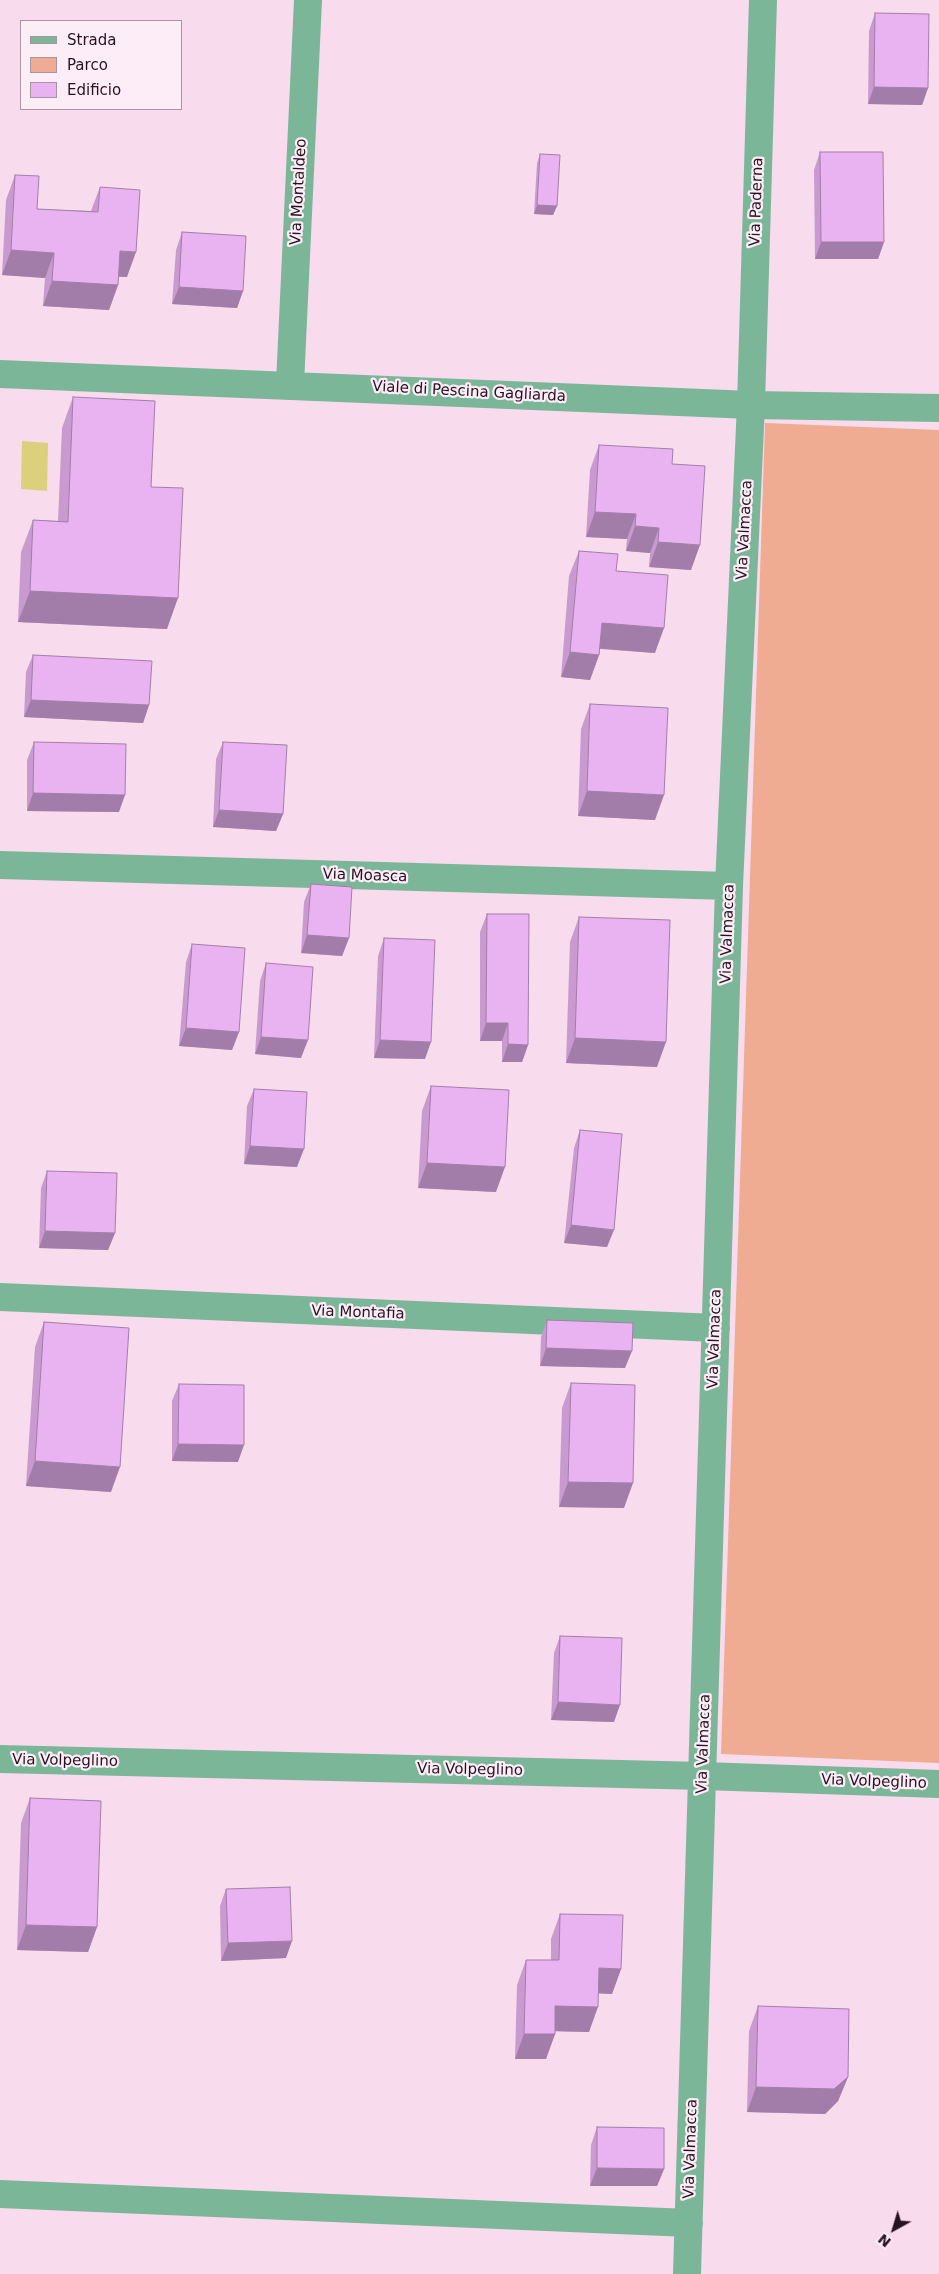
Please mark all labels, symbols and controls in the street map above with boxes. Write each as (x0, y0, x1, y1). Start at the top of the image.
legend (20, 20, 182, 110)
text: Strada (67, 31, 116, 49)
text: Parco (67, 56, 108, 74)
text: Edificio (67, 81, 121, 99)
street label: Via Montaldeo (287, 138, 311, 246)
street label: Via Paderna (746, 157, 768, 247)
street label: Viale di Pescina Gagliarda (372, 378, 566, 406)
street label: Via Valmacca (733, 480, 757, 580)
street label: Via Moasca (322, 866, 408, 886)
street label: Via Valmacca (717, 884, 739, 984)
street label: Via Valmacca (704, 1289, 726, 1389)
street label: Via Montafia (311, 1302, 405, 1324)
street label: Via Valmacca (693, 1694, 715, 1794)
street label: Via Volpeglino (12, 1751, 118, 1771)
street label: Via Volpeglino (417, 1760, 523, 1780)
street label: Via Volpeglino (821, 1771, 927, 1793)
street label: Via Valmacca (680, 2099, 702, 2199)
north arrow (869, 2204, 919, 2254)
text: N (875, 2231, 894, 2251)

